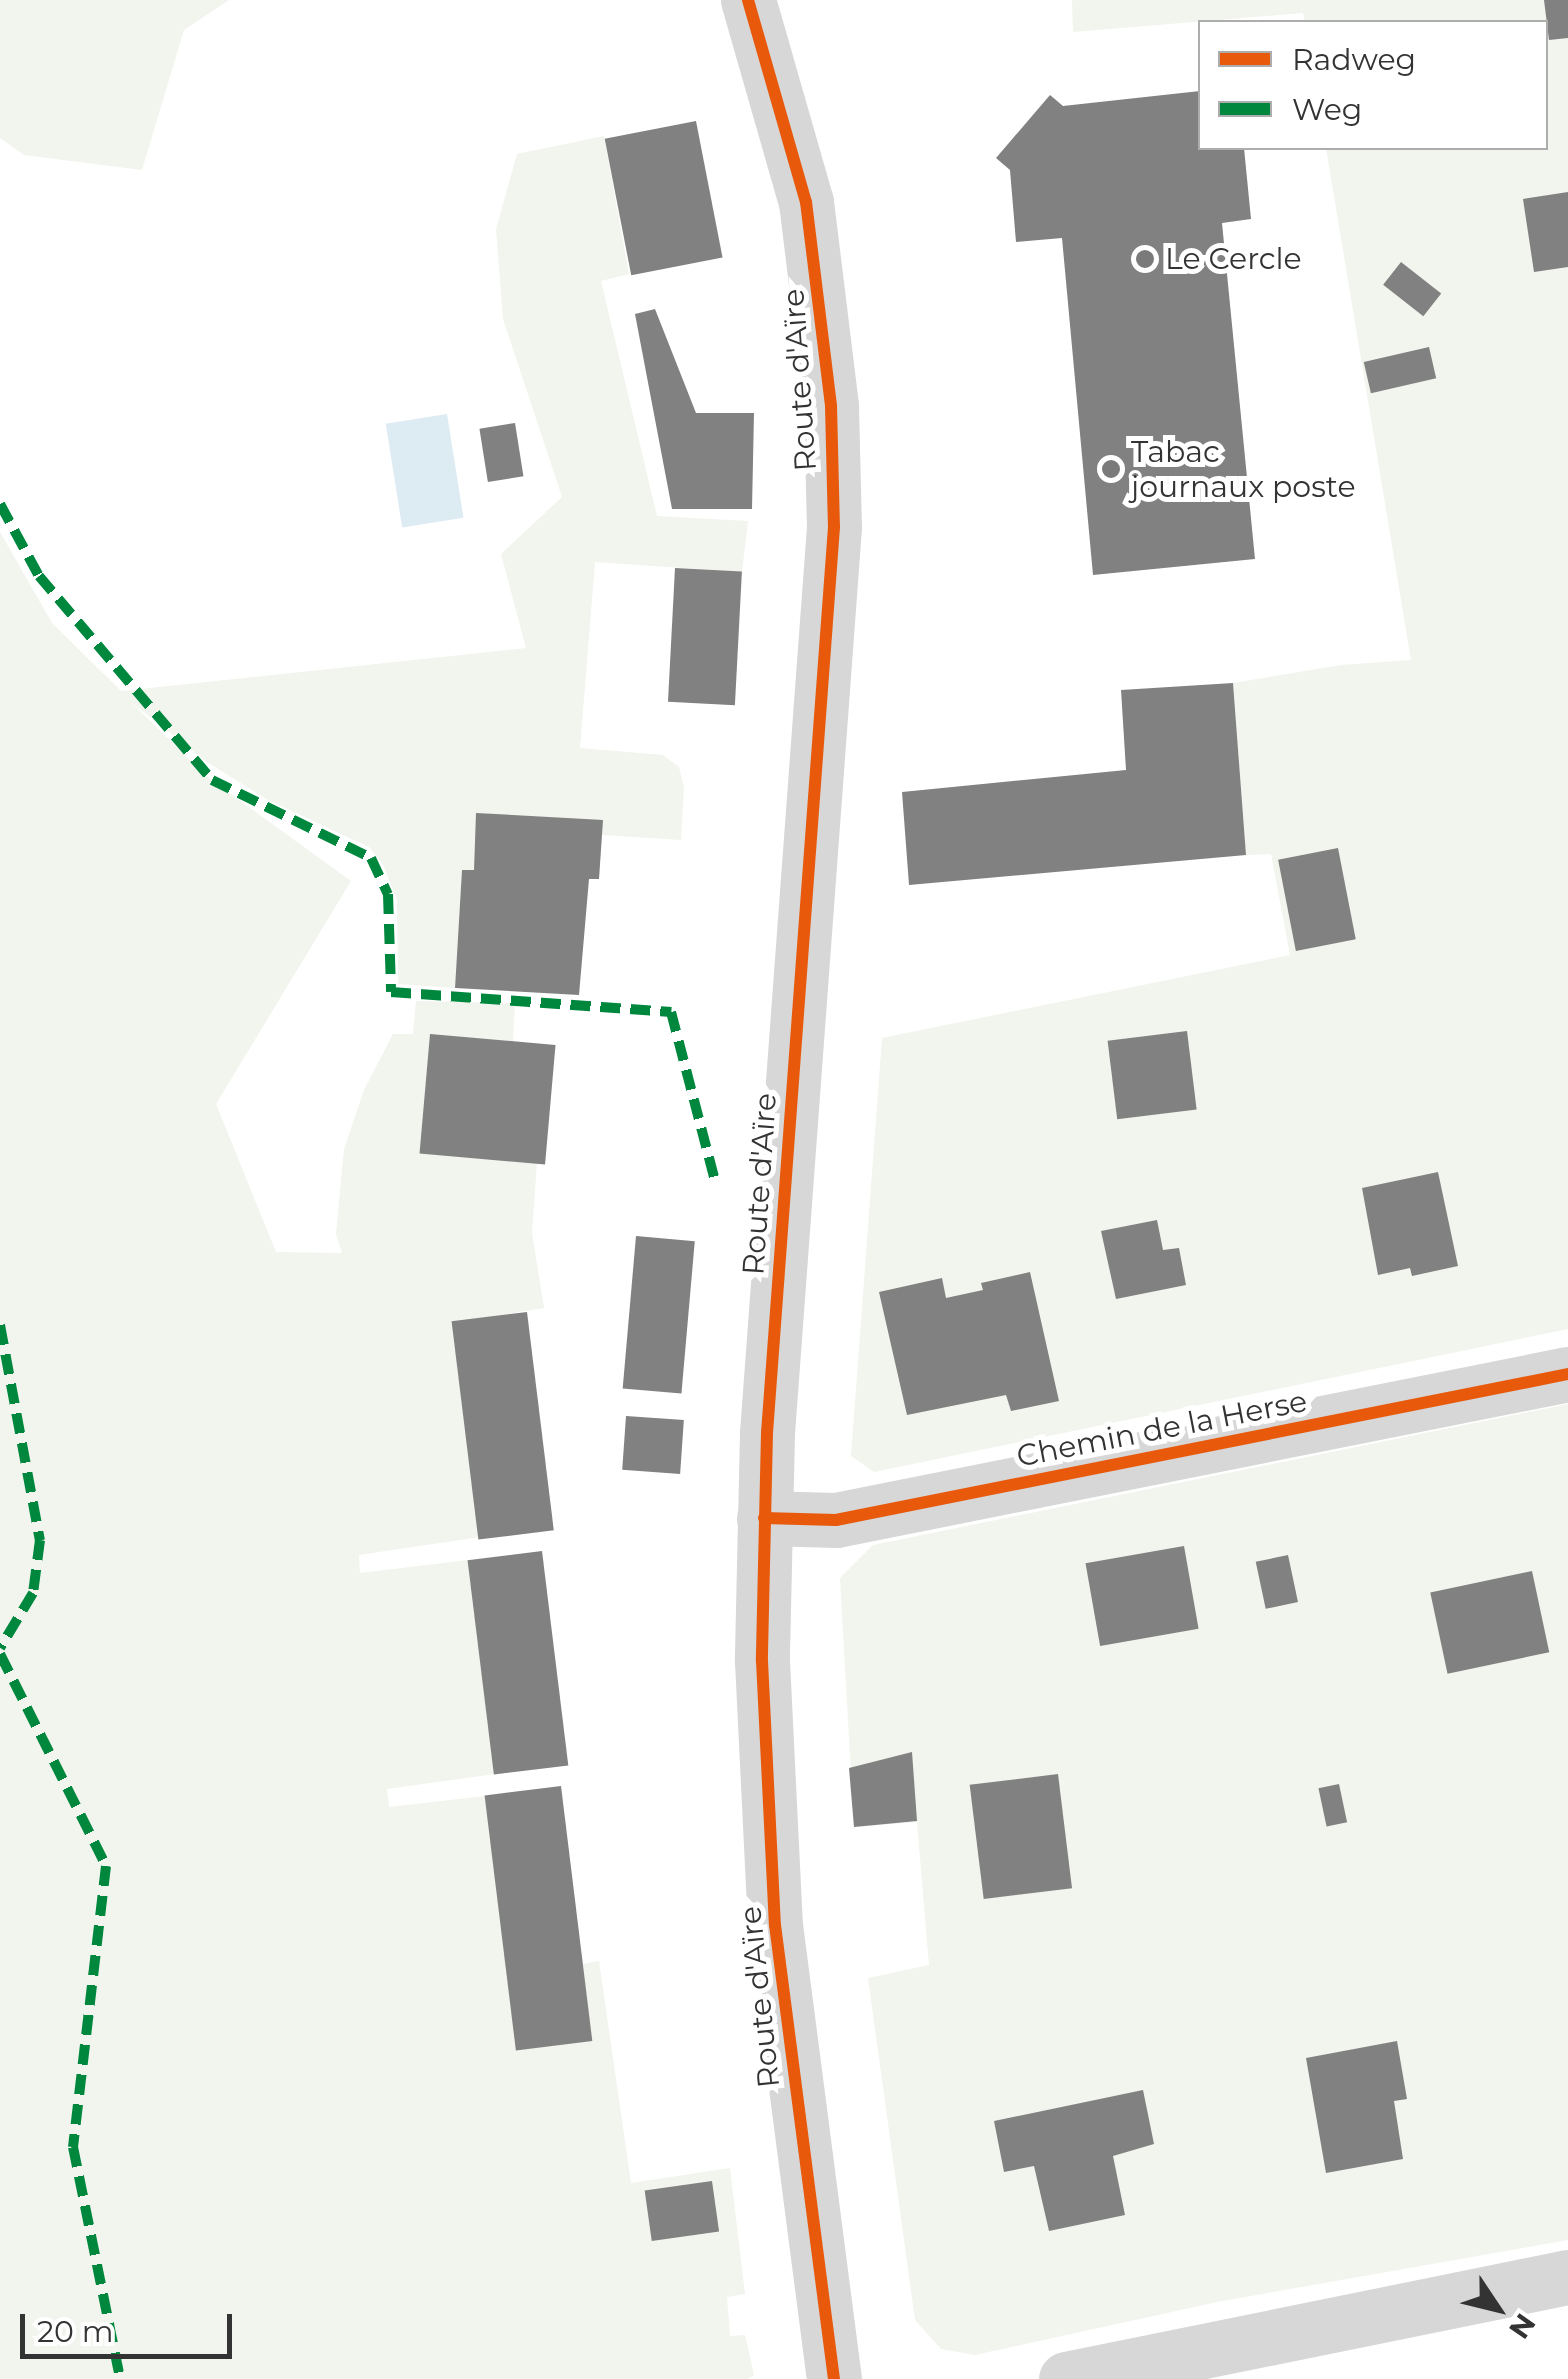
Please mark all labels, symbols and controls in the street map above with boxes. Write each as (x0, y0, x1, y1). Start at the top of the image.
legend (1198, 20, 1548, 150)
text: Radweg (1292, 41, 1416, 78)
text: Weg (1292, 91, 1362, 128)
place label: Le Cercle (1165, 241, 1302, 277)
marker: Le Cercle (1134, 248, 1156, 270)
street label: Route d'Aïre (776, 288, 824, 472)
place label: Tabac journaux poste (1131, 434, 1356, 504)
marker: Tabac journaux poste (1100, 458, 1122, 480)
street label: Route d'Aïre (736, 1092, 784, 1276)
street label: Chemin de la Herse (1014, 1383, 1310, 1475)
street label: Route d'Aïre (733, 1904, 787, 2090)
north arrow (1448, 2259, 1548, 2359)
scale bar (25, 2294, 238, 2356)
text: N (1502, 2307, 1543, 2345)
text: 20 m (37, 2313, 114, 2350)

